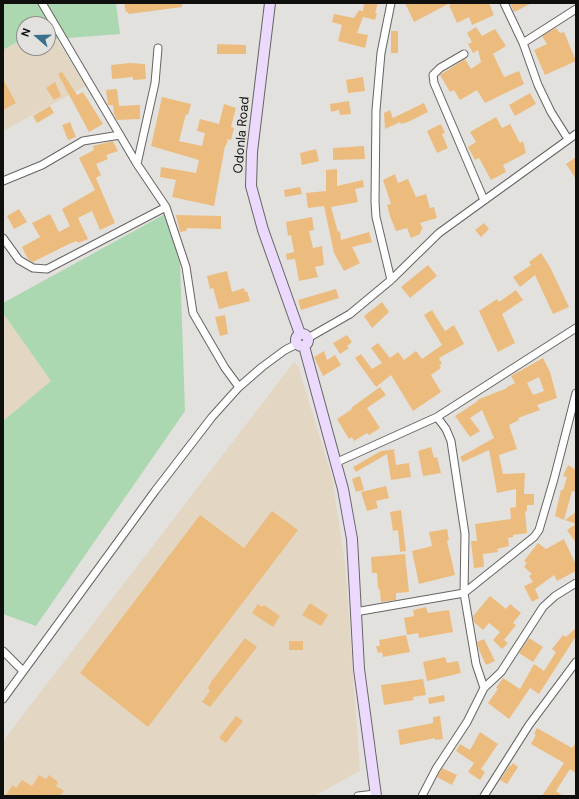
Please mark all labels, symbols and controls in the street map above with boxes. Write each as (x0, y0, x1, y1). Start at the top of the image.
north arrow (16, 16, 56, 56)
text: N (18, 26, 34, 38)
street label: Odonla Road (231, 96, 253, 174)

